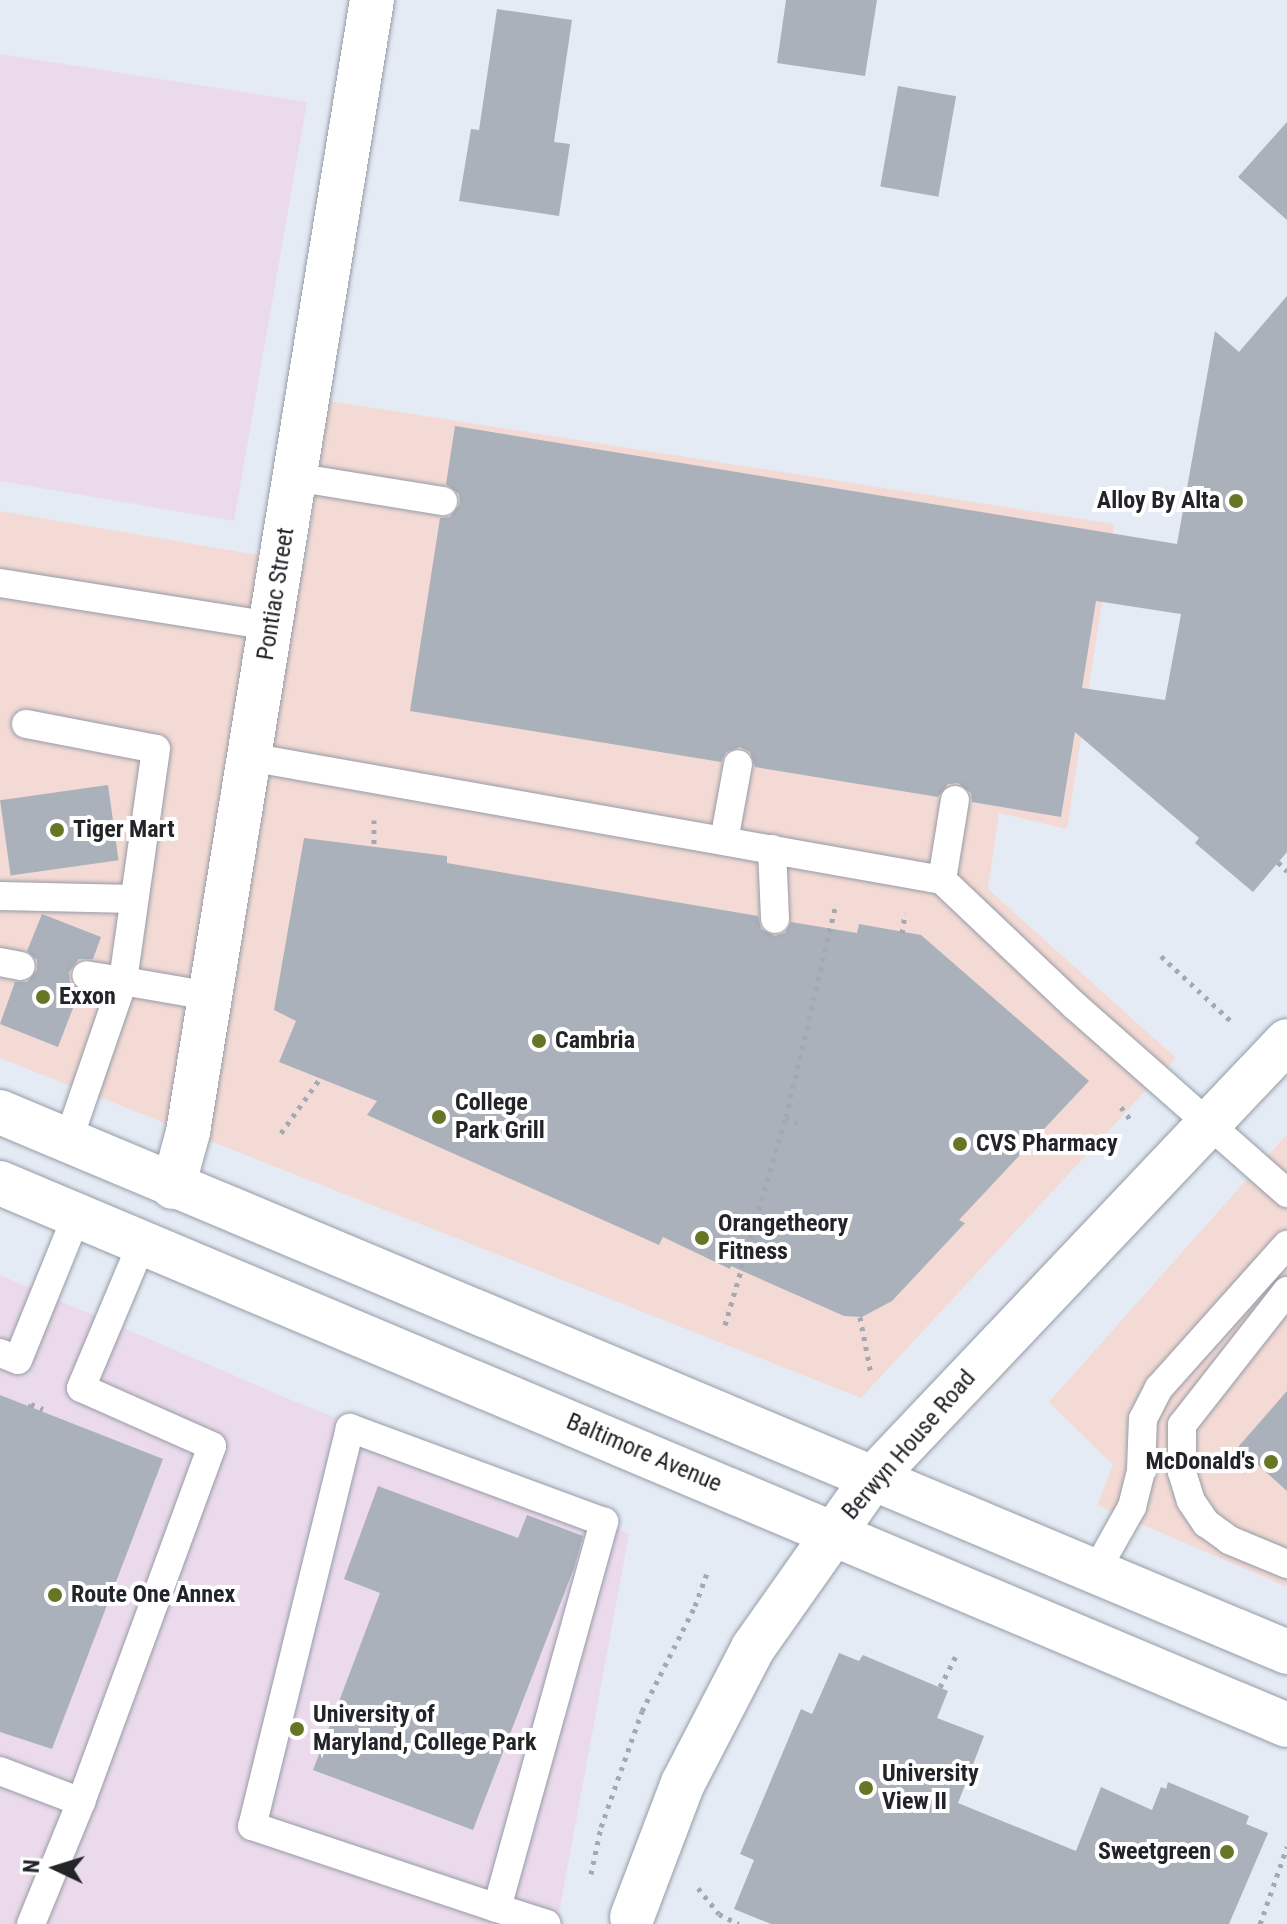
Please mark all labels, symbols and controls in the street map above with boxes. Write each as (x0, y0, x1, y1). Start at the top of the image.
place label: Alloy By Alta (1097, 487, 1220, 515)
marker: Alloy By Alta (1227, 492, 1245, 510)
street label: Pontiac Street (251, 526, 301, 662)
place label: Tiger Mart (73, 816, 175, 844)
marker: Tiger Mart (48, 821, 66, 839)
place label: Exxon (59, 983, 116, 1011)
marker: Exxon (34, 988, 52, 1006)
place label: Cambria (555, 1027, 635, 1055)
marker: Cambria (530, 1032, 548, 1050)
place label: College Park Grill (455, 1089, 545, 1145)
marker: College Park Grill (430, 1108, 448, 1126)
place label: CVS Pharmacy (976, 1130, 1118, 1158)
marker: CVS Pharmacy (951, 1135, 969, 1153)
place label: Orangetheory Fitness (718, 1210, 848, 1266)
marker: Orangetheory Fitness (693, 1229, 711, 1247)
street label: Berwyn House Road (836, 1364, 982, 1526)
street label: Baltimore Avenue (562, 1407, 726, 1499)
place label: McDonald's (1146, 1448, 1255, 1476)
marker: McDonald's (1262, 1453, 1280, 1471)
place label: Route One Annex (71, 1581, 235, 1609)
marker: Route One Annex (46, 1586, 64, 1604)
place label: University of Maryland, College Park (313, 1701, 536, 1757)
marker: University of Maryland, College Park (288, 1720, 306, 1738)
place label: University View II (882, 1760, 979, 1816)
marker: University View II (857, 1779, 875, 1797)
north arrow (16, 1828, 96, 1908)
place label: Sweetgreen (1098, 1838, 1211, 1866)
marker: Sweetgreen (1218, 1843, 1236, 1861)
text: N (19, 1859, 44, 1874)

